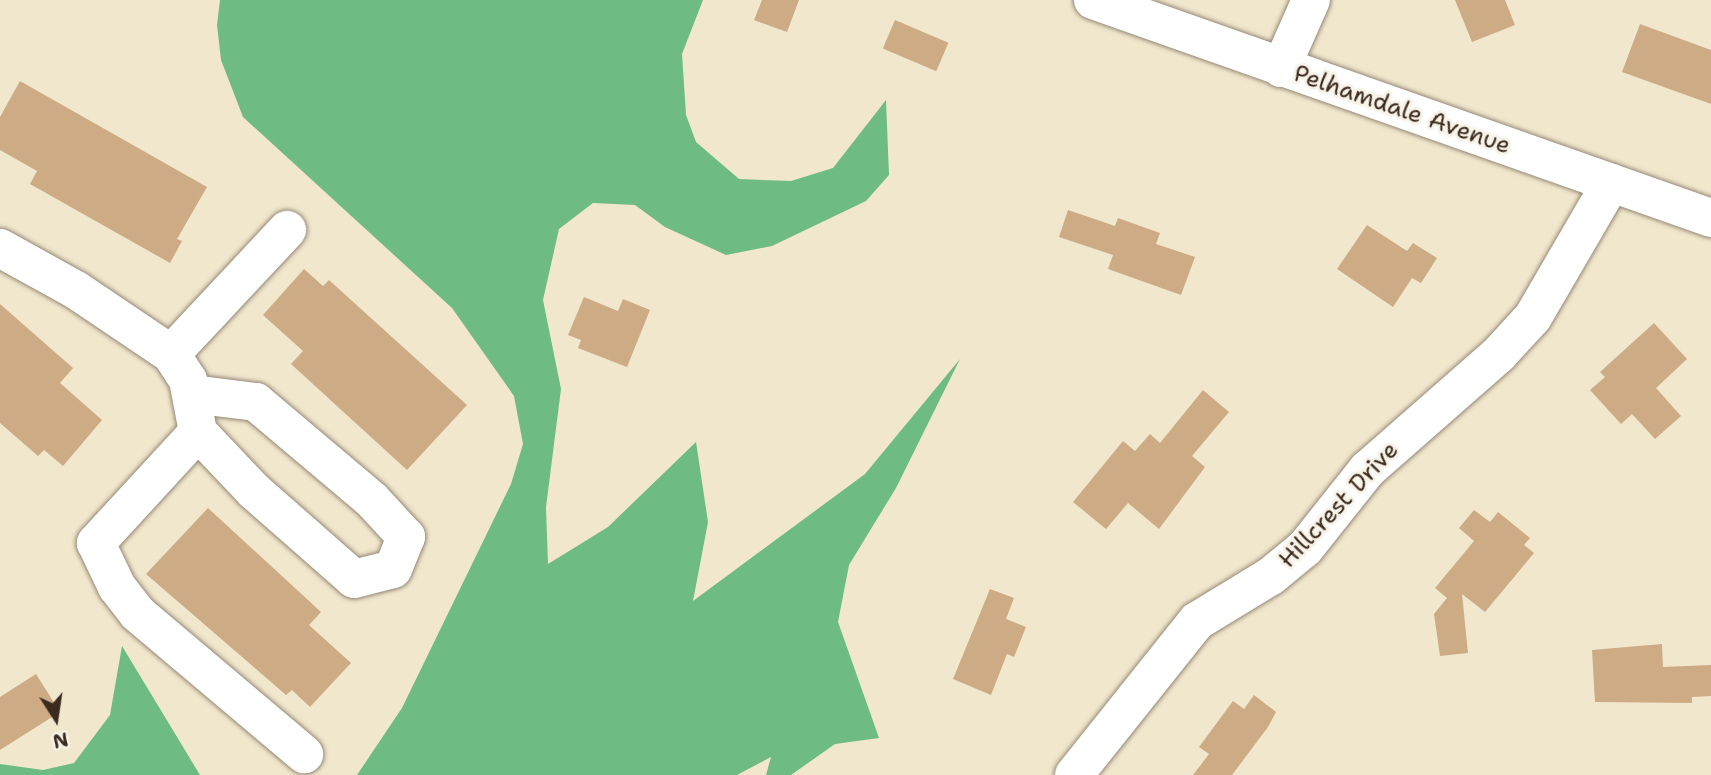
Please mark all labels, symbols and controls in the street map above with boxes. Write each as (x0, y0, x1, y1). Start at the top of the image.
street label: Pelhamdale Avenue (1290, 59, 1514, 161)
street label: Hillcrest Drive (1273, 436, 1405, 574)
north arrow (21, 684, 91, 754)
text: N (51, 726, 70, 754)

